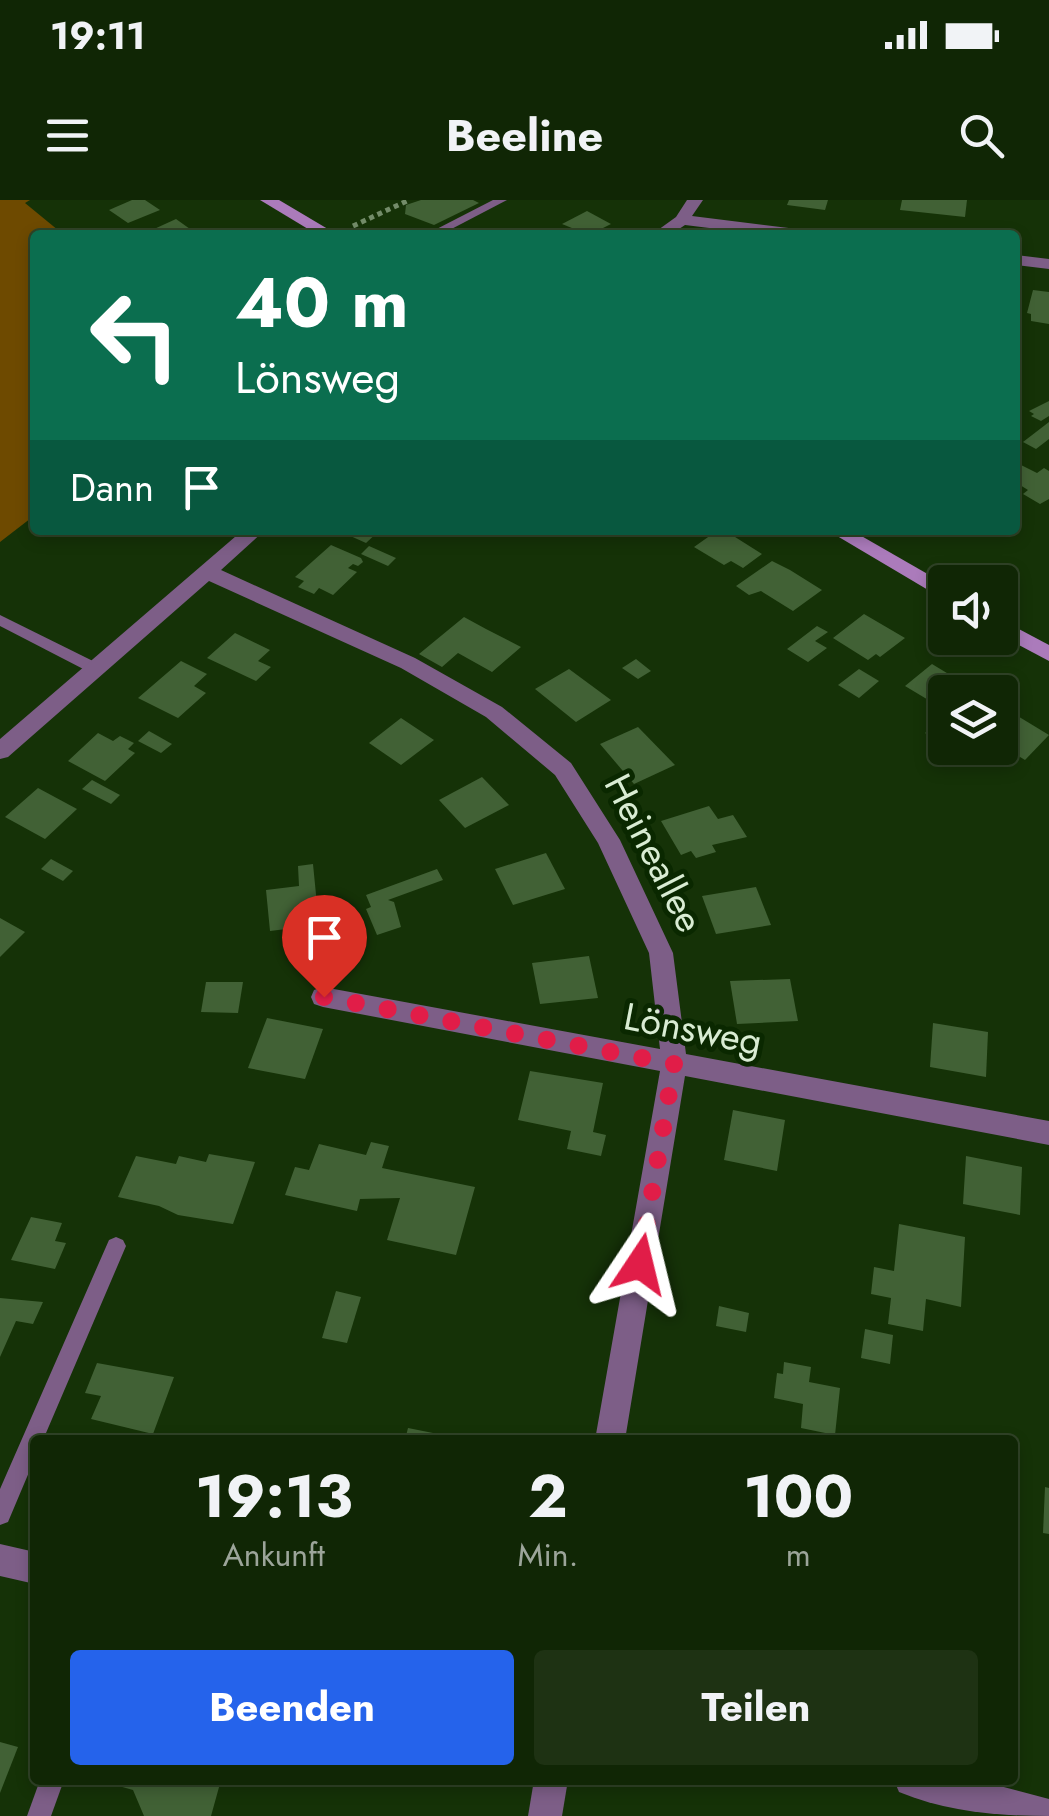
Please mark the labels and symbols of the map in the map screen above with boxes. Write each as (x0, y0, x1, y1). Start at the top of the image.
street label: Heineallee (591, 764, 718, 941)
pin (282, 895, 367, 998)
street label: Lönsweg (619, 988, 767, 1069)
position arrow (588, 1212, 692, 1316)

